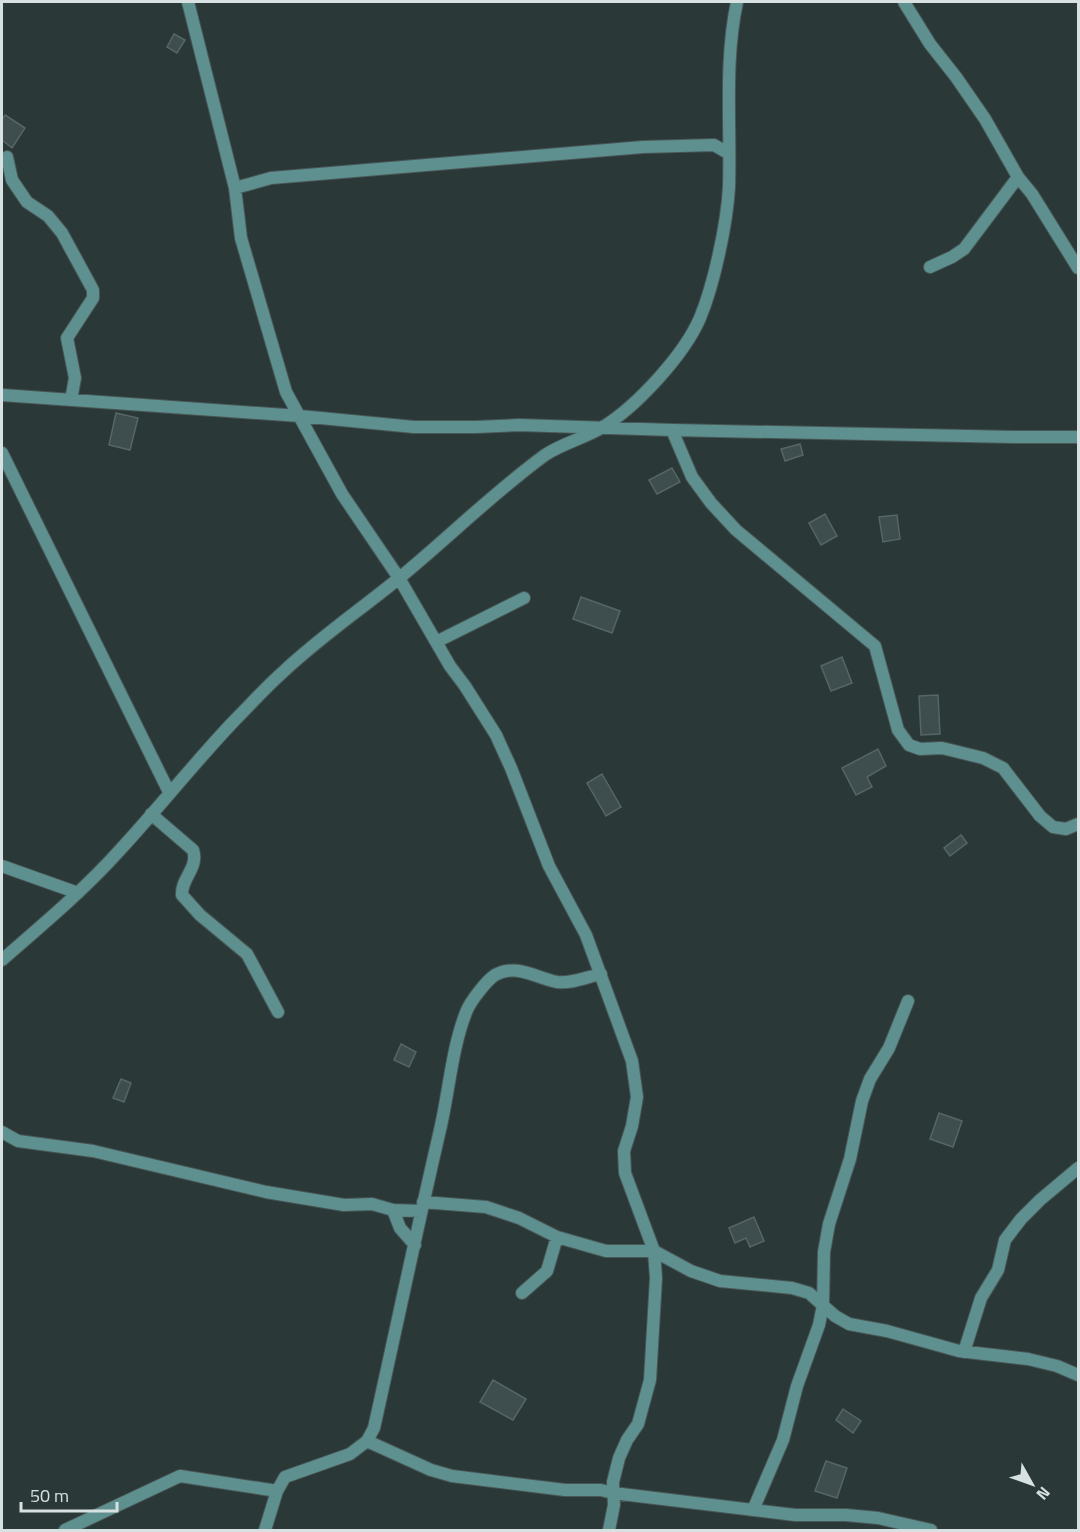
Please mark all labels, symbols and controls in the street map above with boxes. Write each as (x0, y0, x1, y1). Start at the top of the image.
north arrow (1002, 1454, 1062, 1514)
scale bar (21, 1475, 117, 1513)
text: 50 m (30, 1482, 69, 1509)
text: N (1031, 1482, 1056, 1506)

